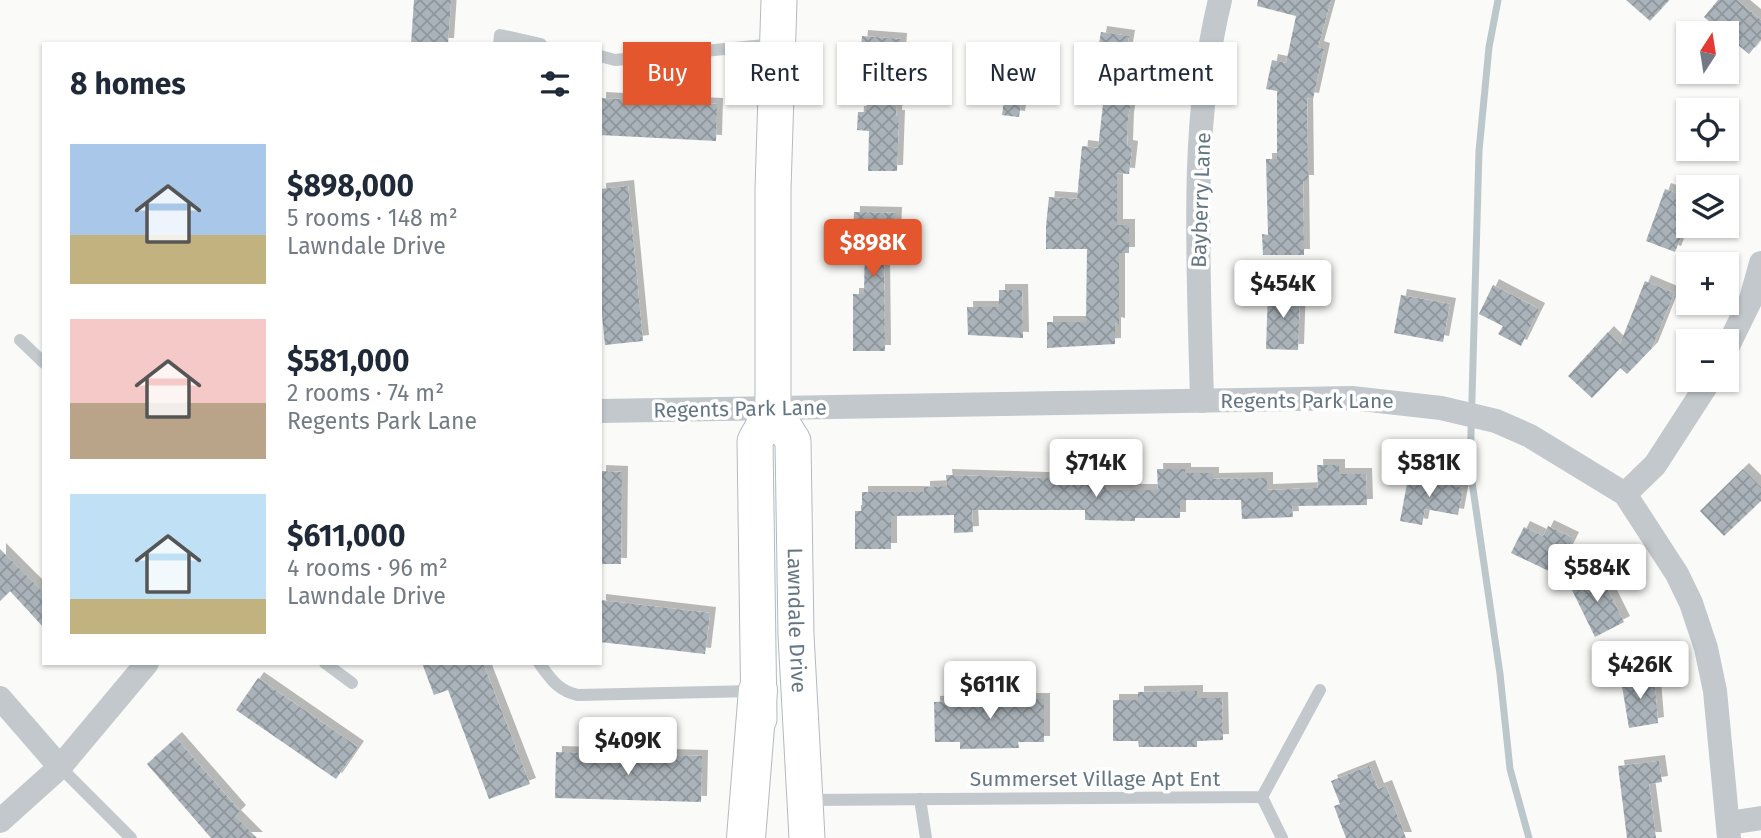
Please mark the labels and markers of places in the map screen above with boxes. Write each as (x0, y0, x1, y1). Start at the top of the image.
pin: $898K (824, 219, 922, 279)
pin: $454K (1234, 260, 1332, 320)
pin: $714K (1047, 440, 1145, 499)
pin: $581K (1380, 440, 1478, 499)
pin: $584K (1548, 544, 1646, 604)
pin: $426K (1591, 642, 1689, 701)
pin: $611K (941, 662, 1039, 721)
pin: $409K (579, 718, 677, 777)

